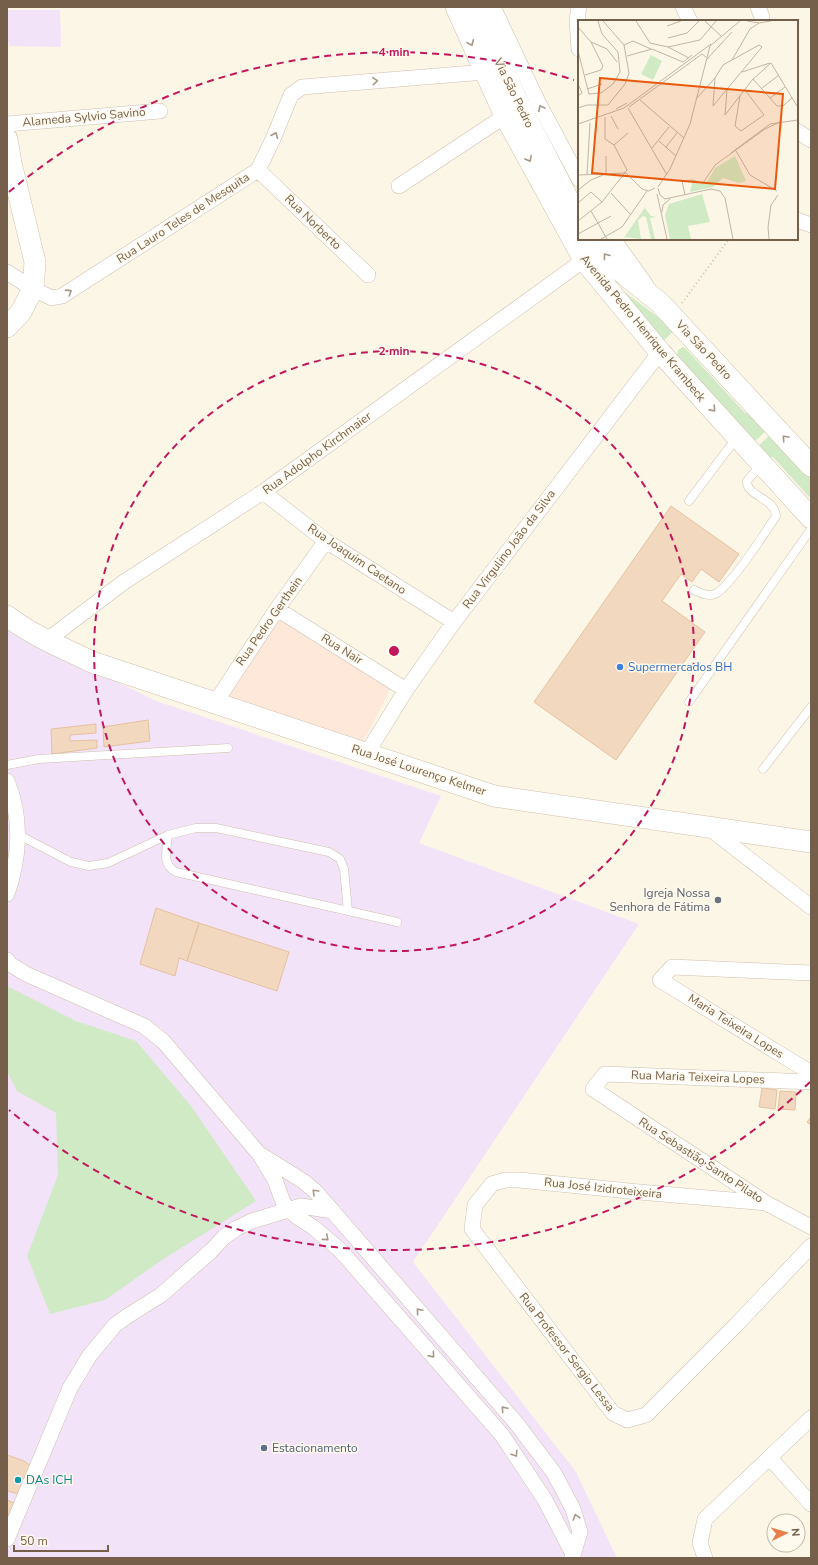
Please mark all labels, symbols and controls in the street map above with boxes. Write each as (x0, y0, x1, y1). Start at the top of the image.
inset map (578, 20, 798, 240)
one-way arrow (467, 39, 475, 46)
text: 4 min (378, 44, 410, 60)
street label: Via São Pedro (490, 55, 538, 131)
one-way arrow (372, 77, 378, 86)
street label: Alameda Sylvio Savino (22, 104, 147, 130)
one-way arrow (538, 104, 545, 112)
one-way arrow (270, 131, 278, 138)
one-way arrow (524, 155, 531, 162)
street label: Rua Lauro Teles de Mesquita (114, 169, 252, 267)
street label: Rua Norberto (281, 191, 345, 253)
street label: Avenida Pedro Henrique Krambeck (577, 251, 710, 406)
one-way arrow (603, 253, 610, 260)
one-way arrow (65, 289, 72, 296)
street label: Via São Pedro (672, 316, 736, 383)
text: 2 min (378, 343, 410, 359)
one-way arrow (708, 405, 715, 412)
street label: Rua Adolpho Kirchmaier (259, 408, 375, 498)
one-way arrow (782, 435, 789, 443)
street label: Rua Virgulino João da Silva (459, 486, 559, 612)
street label: Rua Joaquim Caetano (305, 520, 410, 598)
street label: Rua Pedro Gerthein (232, 573, 306, 669)
street label: Rua Nair (318, 630, 367, 668)
centre of rings (387, 644, 401, 658)
place label: Supermercados BH (628, 659, 732, 675)
marker: Supermercados BH (615, 662, 625, 672)
street label: Rua José Lourenço Kelmer (350, 741, 489, 800)
place label: Igreja Nossa Senhora de Fátima (609, 885, 710, 915)
marker: Igreja Nossa Senhora de Fátima (713, 895, 723, 905)
street label: Maria Teixeira Lopes (685, 990, 787, 1062)
street label: Rua Maria Teixeira Lopes (631, 1067, 766, 1087)
street label: Rua Sebastião Santo Pilato (636, 1114, 767, 1207)
street label: Rua José Izidroteixeira (543, 1174, 663, 1202)
one-way arrow (312, 1189, 320, 1197)
one-way arrow (321, 1233, 328, 1240)
street label: Rua Professor Sergio Lessa (516, 1289, 618, 1415)
one-way arrow (417, 1308, 424, 1315)
one-way arrow (427, 1350, 434, 1357)
one-way arrow (502, 1406, 509, 1414)
place label: Estacionamento (272, 1440, 358, 1456)
marker: Estacionamento (259, 1443, 269, 1453)
one-way arrow (510, 1450, 518, 1457)
place label: DAs ICH (26, 1472, 73, 1488)
marker: DAs ICH (13, 1475, 23, 1485)
north arrow (766, 1513, 806, 1553)
one-way arrow (572, 1514, 581, 1521)
scale bar (14, 1527, 108, 1553)
text: N (788, 1527, 803, 1537)
text: 50 m (20, 1533, 48, 1549)

